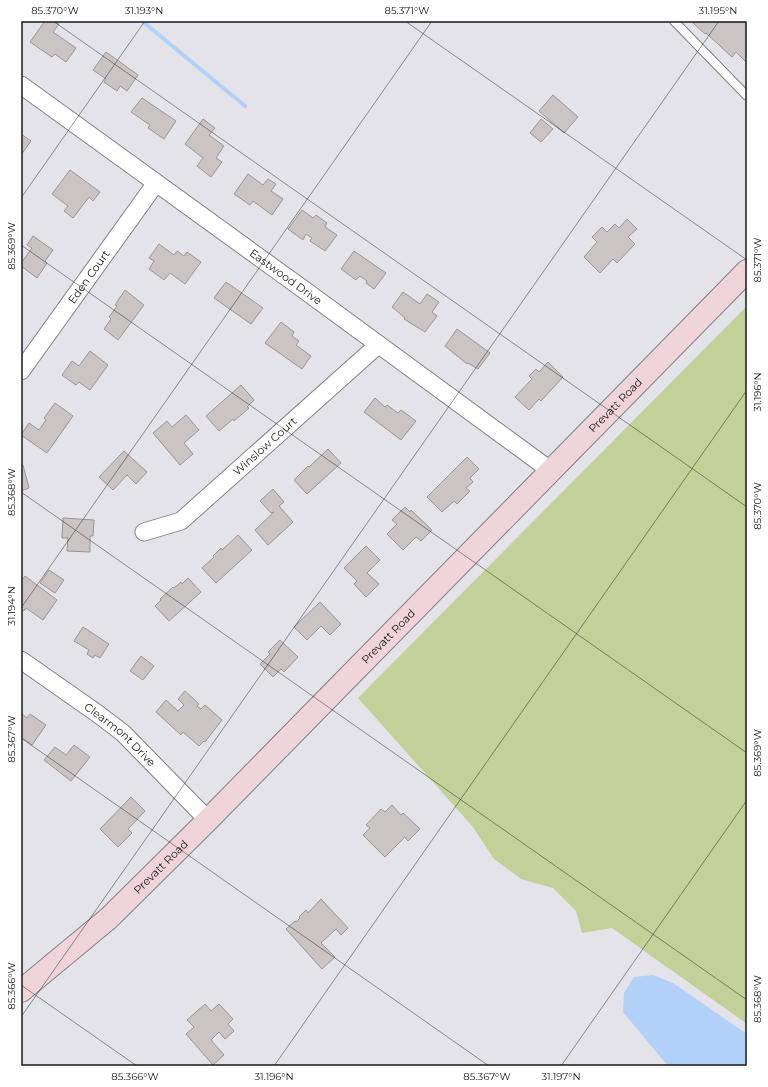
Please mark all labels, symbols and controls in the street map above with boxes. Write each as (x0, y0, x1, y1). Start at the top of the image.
text: 85.370°W (31, 4, 79, 17)
text: 31.193°N (125, 4, 163, 17)
text: 85.371°W (385, 4, 429, 17)
text: 31.195°N (699, 4, 737, 17)
text: 85.369°W (5, 222, 18, 270)
text: 85.371°W (751, 238, 764, 282)
street label: Eastwood Drive (247, 246, 325, 308)
street label: Eden Court (65, 247, 113, 306)
text: 31.196°N (751, 372, 764, 412)
street label: Prevatt Road (585, 375, 645, 435)
street label: Winslow Court (230, 414, 300, 478)
text: 85.368°W (5, 468, 18, 516)
text: 85.370°W (751, 482, 764, 530)
text: 31.194°N (5, 586, 18, 626)
street label: Prevatt Road (358, 606, 418, 667)
street label: Clearmont Drive (82, 700, 159, 769)
text: 85.367°W (5, 715, 18, 763)
text: 85.369°W (751, 729, 764, 777)
street label: Prevatt Road (130, 837, 191, 897)
text: 85.366°W (5, 962, 18, 1010)
text: 85.368°W (751, 975, 764, 1023)
text: 85.366°W (111, 1070, 159, 1083)
text: 31.196°N (254, 1070, 294, 1083)
text: 85.367°W (463, 1070, 511, 1083)
text: 31.197°N (541, 1070, 581, 1083)

